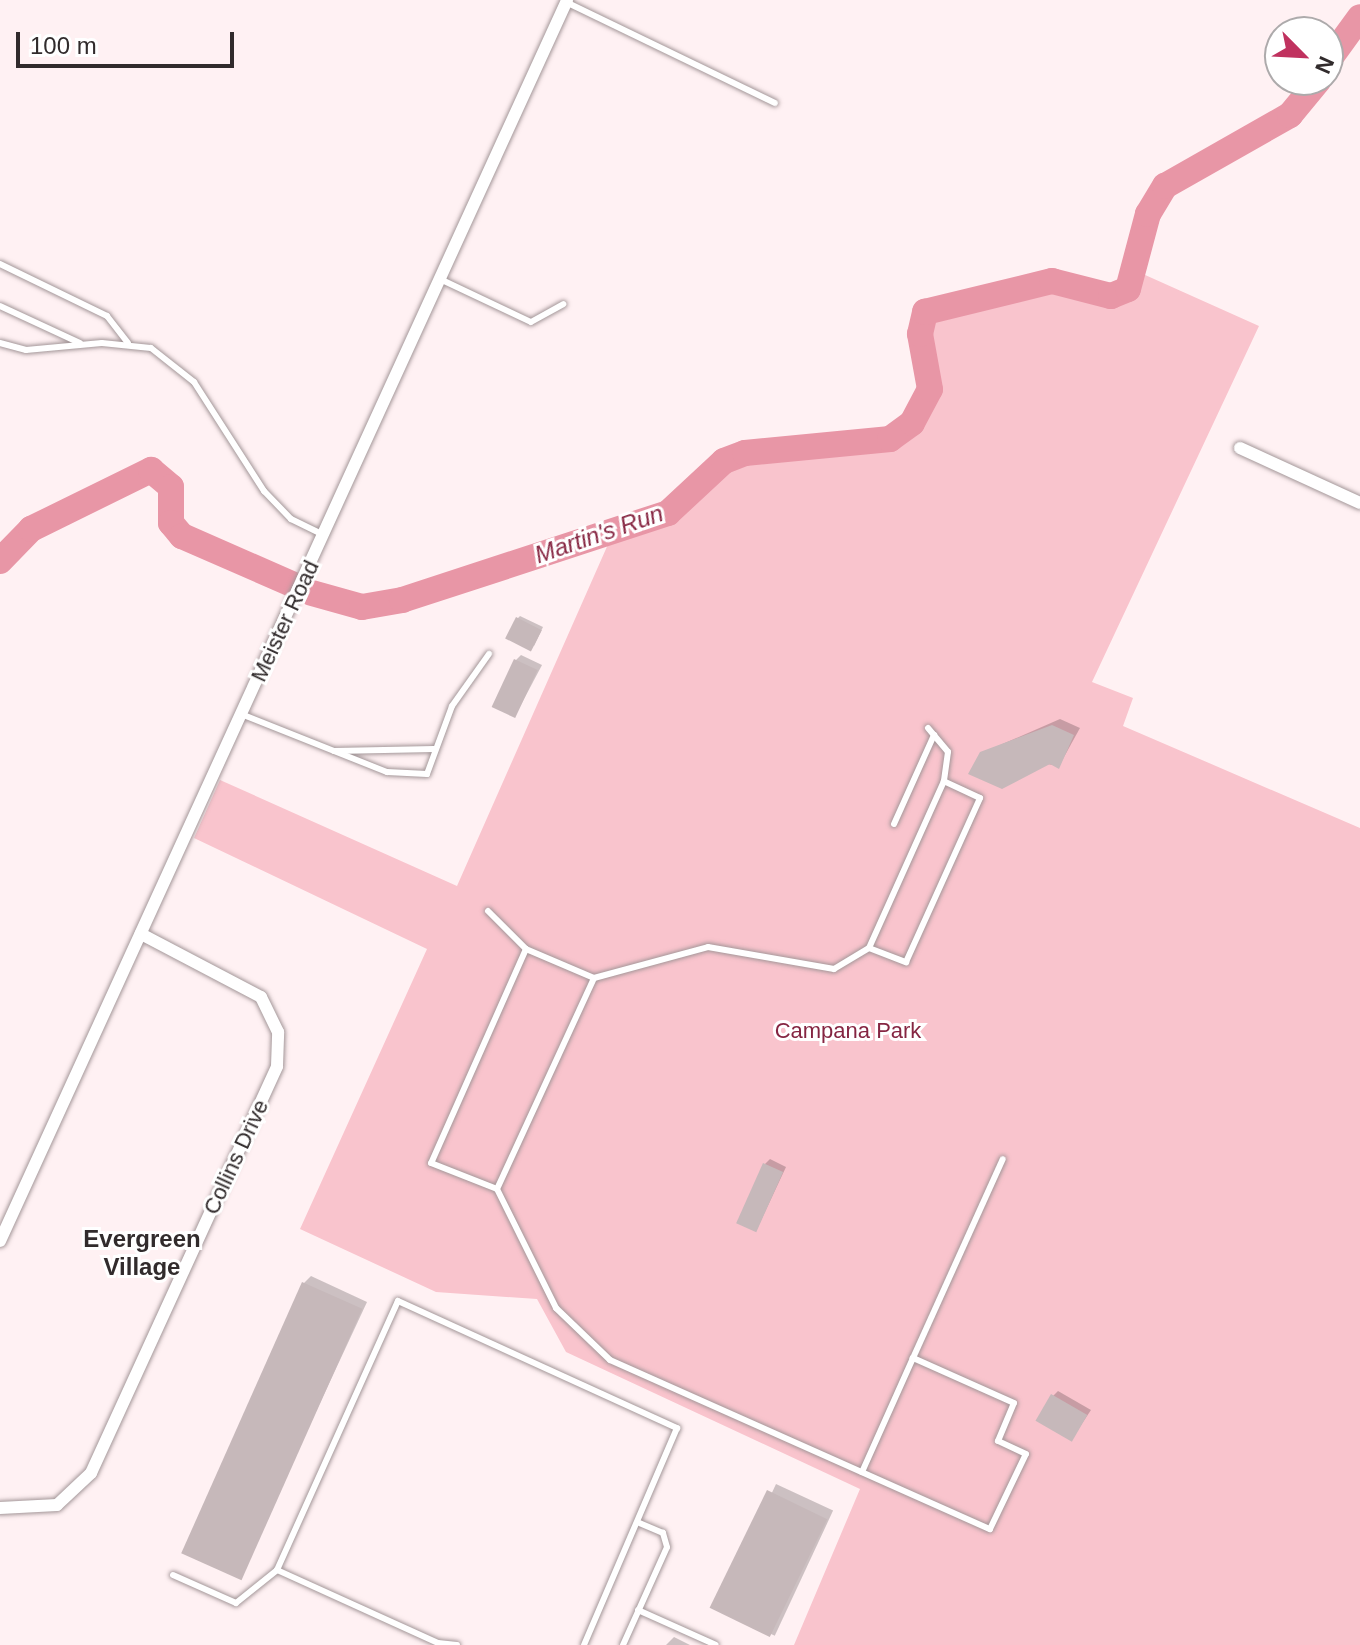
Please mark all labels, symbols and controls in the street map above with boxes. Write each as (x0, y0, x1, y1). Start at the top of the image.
scale bar (20, 16, 238, 66)
north arrow (1264, 16, 1344, 96)
text: 100 m (30, 32, 97, 59)
text: N (1310, 53, 1339, 77)
water label: Martin's Run (531, 499, 667, 569)
street label: Meister Road (245, 556, 325, 686)
park label: Campana Park (775, 1018, 921, 1044)
street label: Collins Drive (198, 1095, 274, 1219)
district label: Evergreen Village (83, 1225, 201, 1281)

